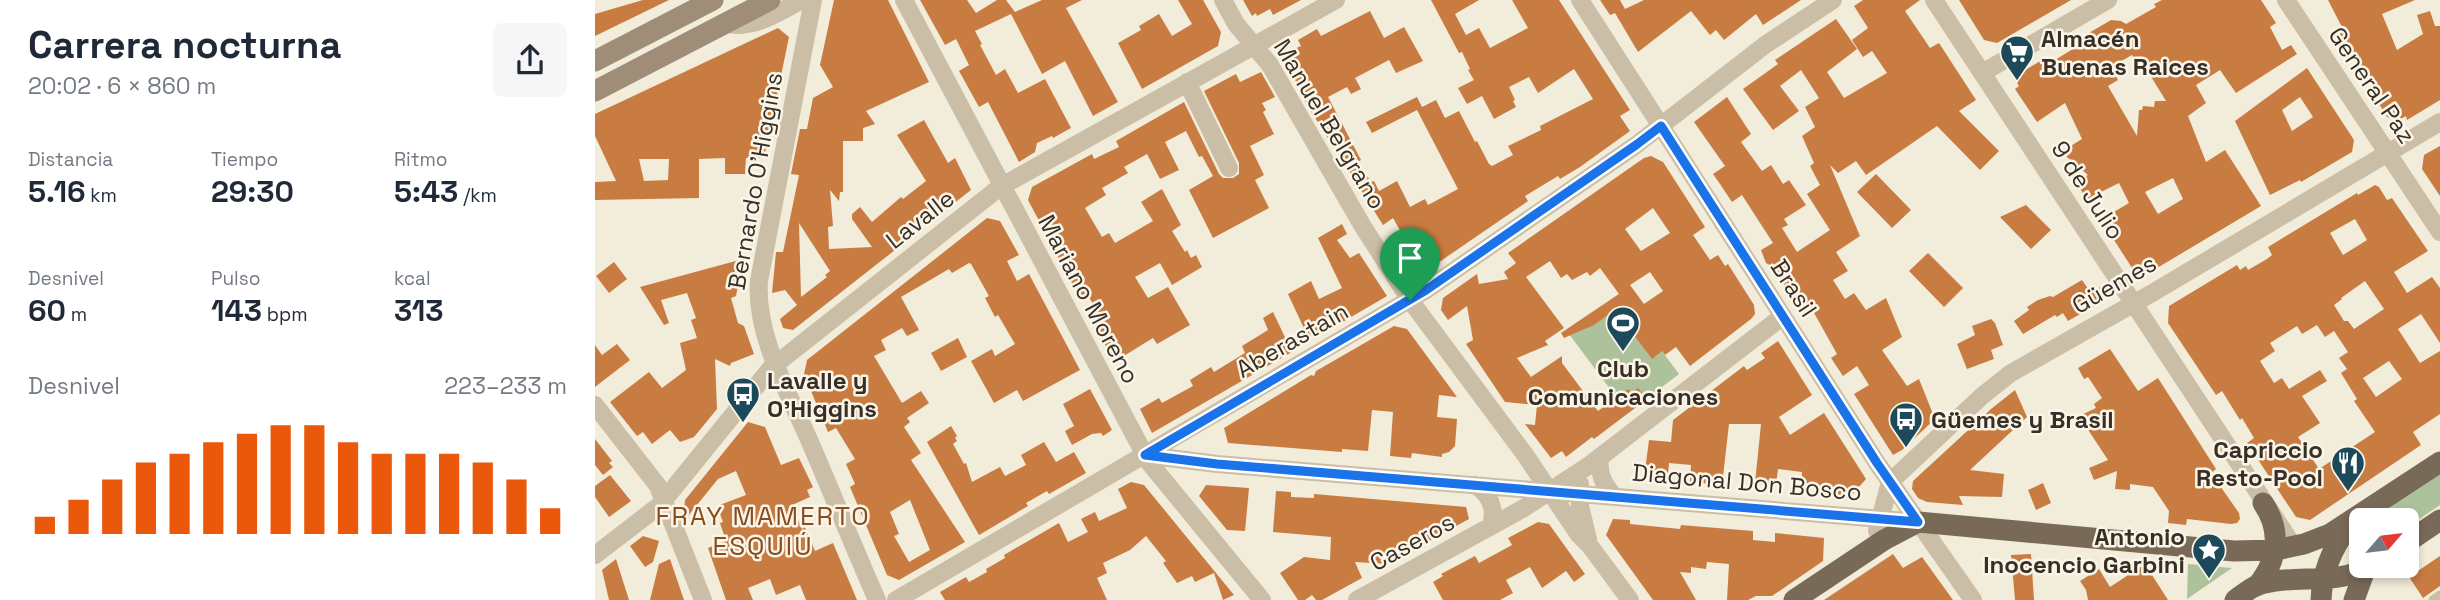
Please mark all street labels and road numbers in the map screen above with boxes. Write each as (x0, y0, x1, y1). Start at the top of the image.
street label: General Paz (2322, 21, 2422, 149)
street label: Manuel Belgrano (1267, 33, 1393, 215)
street label: Bernardo O'Higgins (721, 70, 789, 292)
street label: 9 de Julio (2045, 135, 2131, 245)
street label: Lavalle (879, 183, 961, 255)
street label: Mariano Moreno (1031, 209, 1147, 389)
street label: Güemes (2066, 248, 2162, 320)
street label: Brasil (1764, 253, 1824, 323)
street label: Aberastain (1230, 295, 1354, 385)
street label: Diagonal Don Bosco (1631, 457, 1863, 507)
street label: Caseros (1364, 506, 1460, 578)

